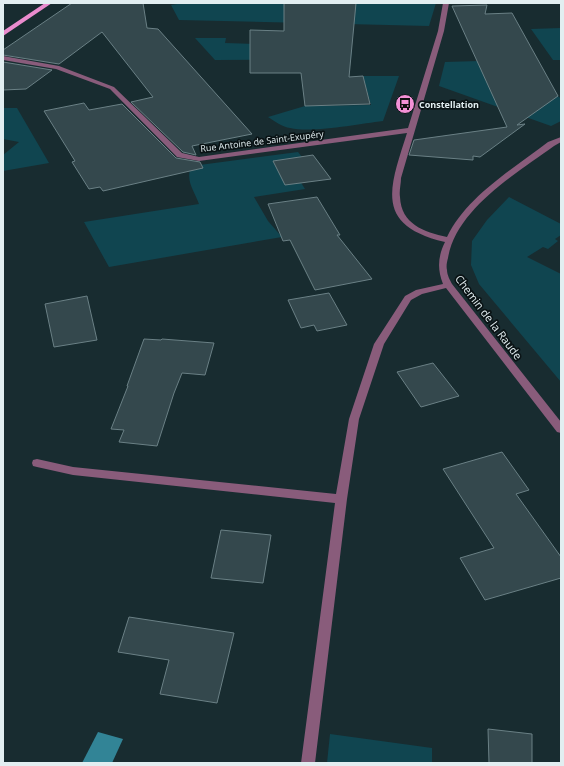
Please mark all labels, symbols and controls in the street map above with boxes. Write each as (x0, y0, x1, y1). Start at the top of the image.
bus stop icon: Constellation (394, 93, 416, 115)
place label: Constellation (419, 98, 479, 111)
street label: Rue Antoine de Saint-Exupéry (200, 127, 325, 155)
street label: Chemin de la Raude (452, 272, 526, 362)

